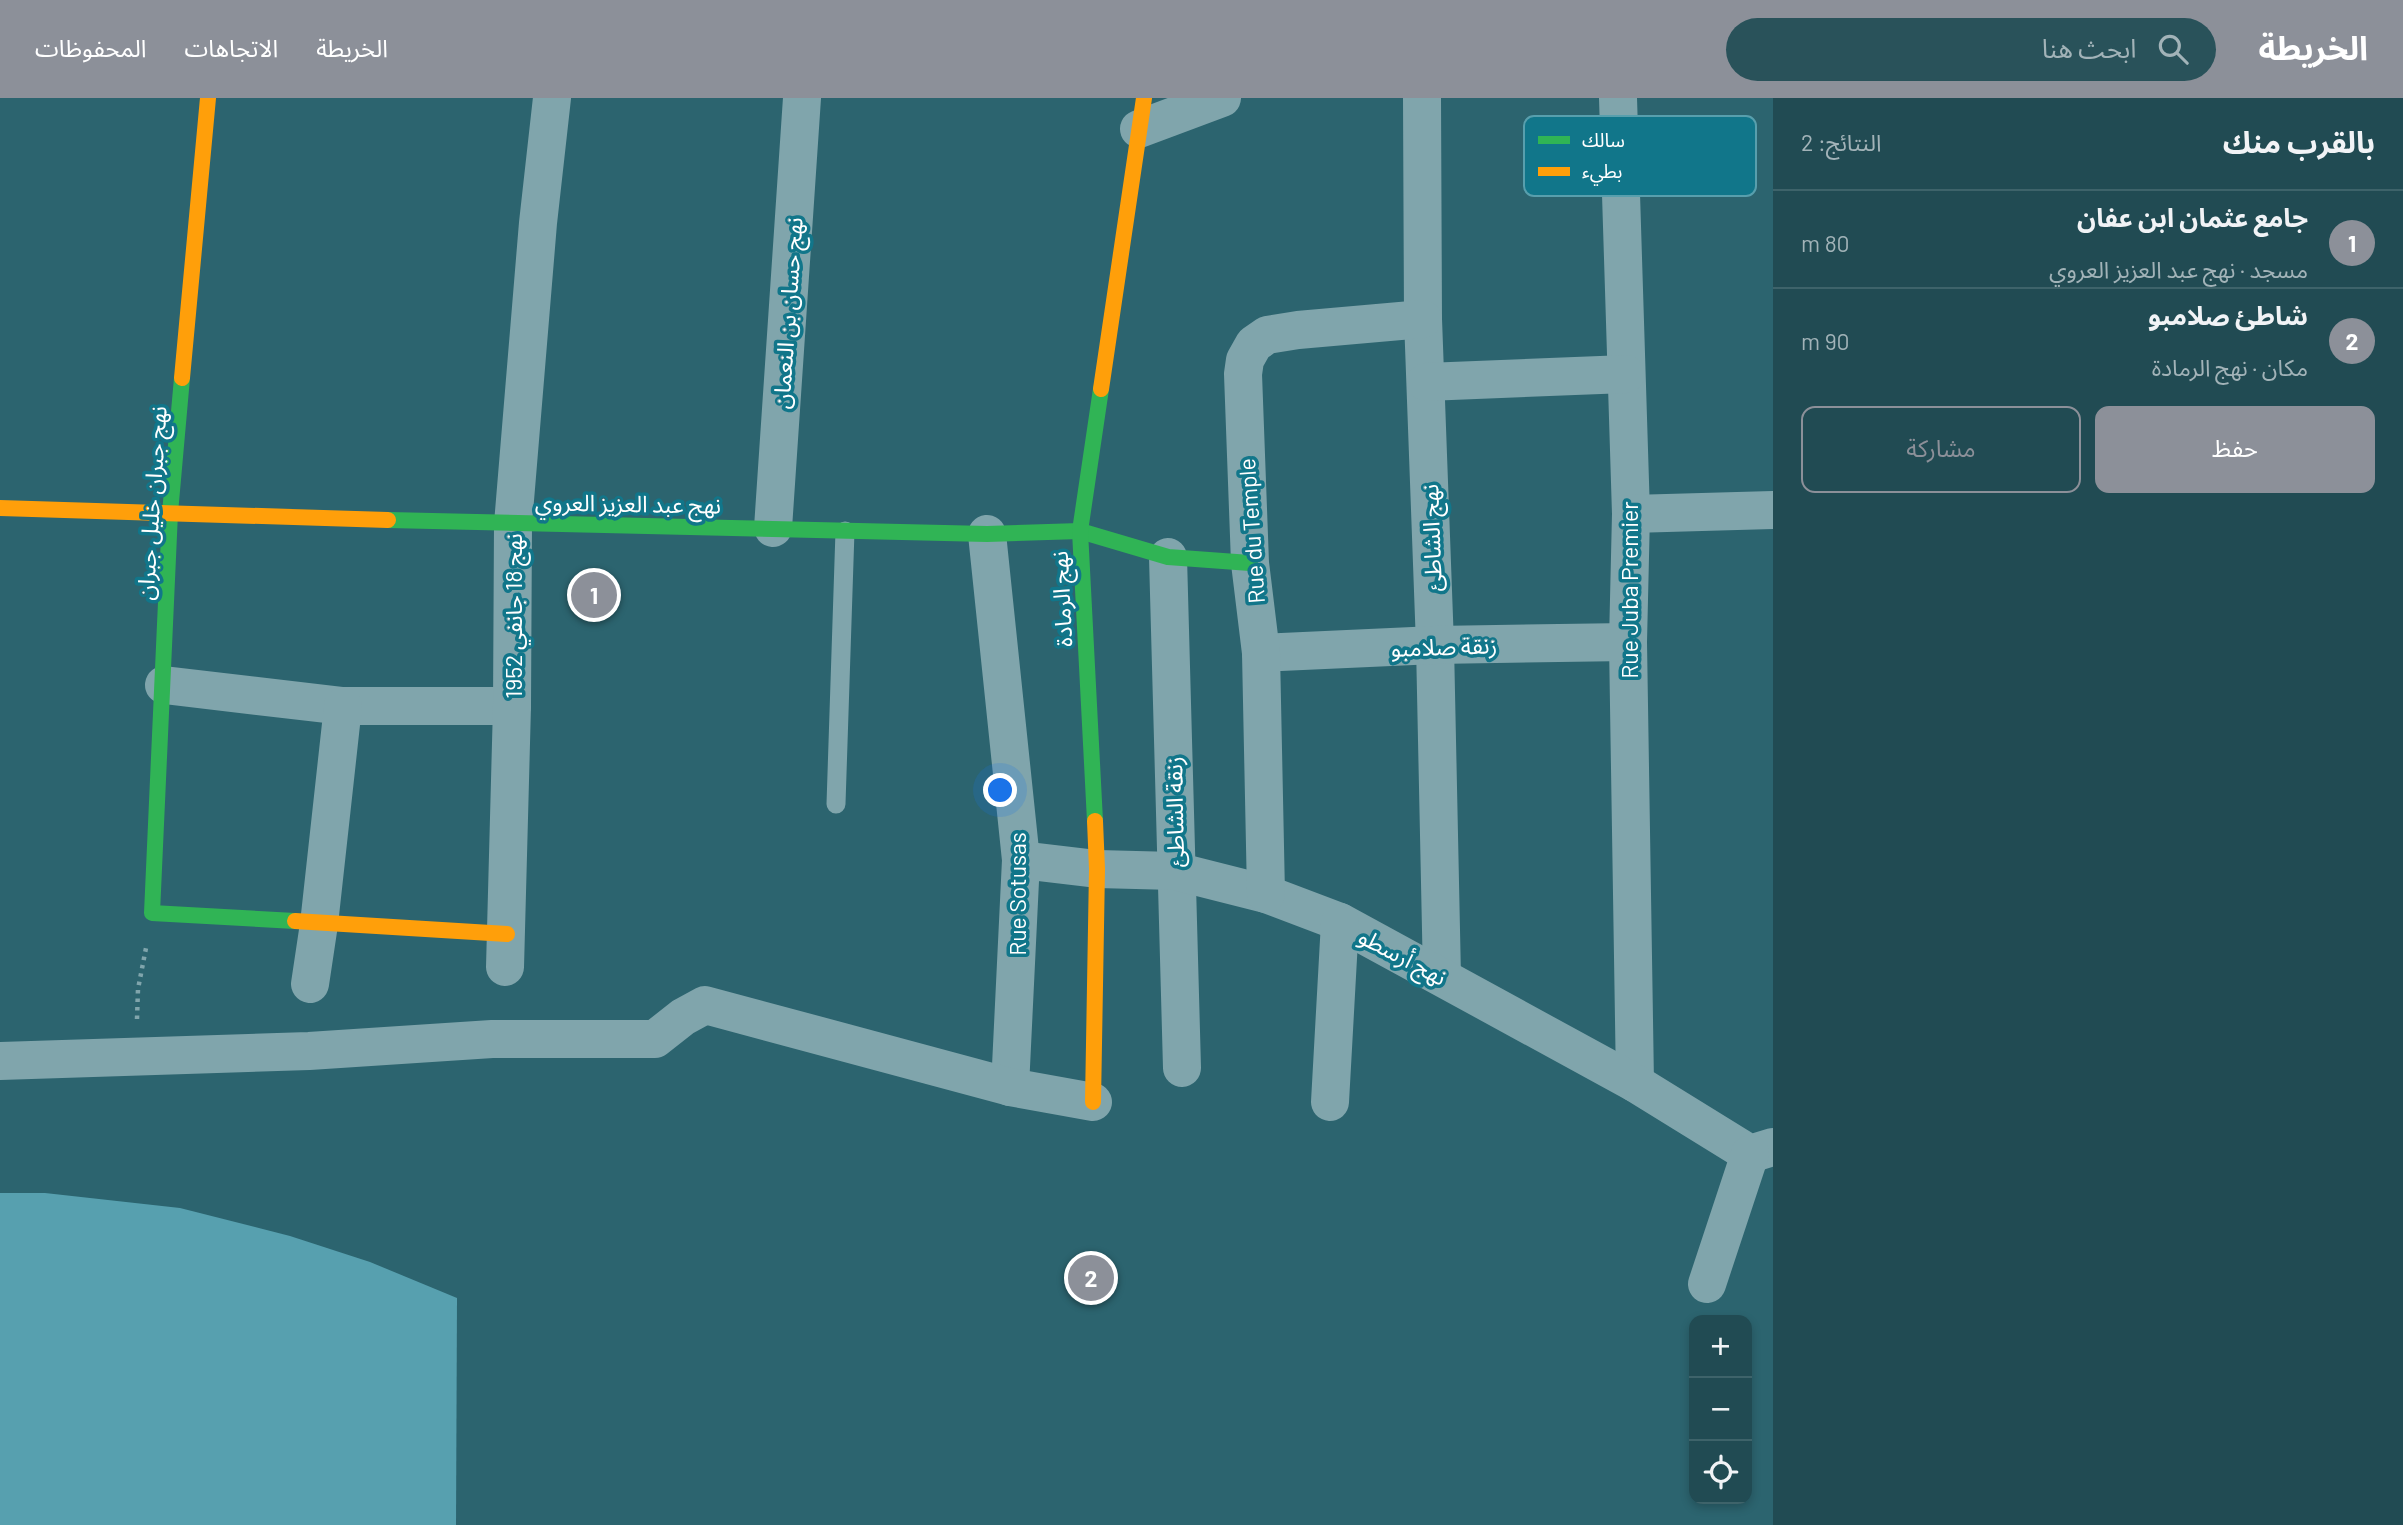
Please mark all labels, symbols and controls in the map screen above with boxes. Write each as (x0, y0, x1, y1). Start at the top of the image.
search box (1726, 18, 2216, 81)
text: الخريطة (2258, 27, 2368, 67)
icon: search (2154, 30, 2192, 68)
text: ابحث هنا (2042, 32, 2136, 63)
text: المحفوظات (35, 33, 146, 62)
text: الاتجاهات (184, 33, 278, 62)
text: الخريطة (316, 33, 388, 62)
legend (1524, 116, 1756, 196)
text: بالقرب منك (2223, 123, 2375, 159)
text: سالك (1582, 128, 1625, 151)
text: النتائج: 2 (1801, 128, 1881, 156)
text: بطيء (1582, 159, 1622, 186)
text: جامع عثمان ابن عفان (2077, 201, 2308, 232)
street label: نهج حسان بن النعمان (766, 216, 812, 410)
text: 80 m (1801, 229, 1850, 257)
text: 1 (2348, 229, 2356, 257)
text: مسجد · نهج عبد العزيز العروي (2049, 255, 2308, 283)
text: شاطئ صلامبو (2148, 299, 2308, 330)
text: 90 m (1801, 327, 1850, 355)
text: 2 (2346, 327, 2358, 355)
text: مكان · نهج الرمادة (2152, 353, 2308, 381)
street label: نهج جبران خليل جبران (130, 405, 176, 601)
button: مشاركة (1801, 406, 2081, 493)
button: حفظ (2095, 406, 2375, 493)
street label: Rue du Temple (1232, 457, 1270, 605)
street label: نهج الشاطئ (1415, 484, 1451, 592)
street label: نهج عبد العزيز العروي (534, 487, 721, 523)
street label: Rue Juba Premier (1615, 501, 1643, 679)
street label: نهج 18 جانفي 1952 (499, 533, 531, 699)
street label: نهج الرمادة (1045, 550, 1081, 648)
pin: 1 (571, 569, 617, 621)
street label: زنقة صلامبو (1390, 630, 1498, 663)
street label: زنقة الشاطئ (1159, 756, 1190, 868)
your location (983, 773, 1017, 807)
street label: Rue Sotusas (1003, 832, 1031, 956)
street label: نهج أرسطو (1352, 921, 1452, 994)
pin: 2 (1068, 1252, 1114, 1304)
map controls (1689, 1315, 1752, 1504)
button: + (1689, 1315, 1752, 1378)
button: − (1689, 1378, 1752, 1441)
button: locate (1689, 1441, 1752, 1504)

